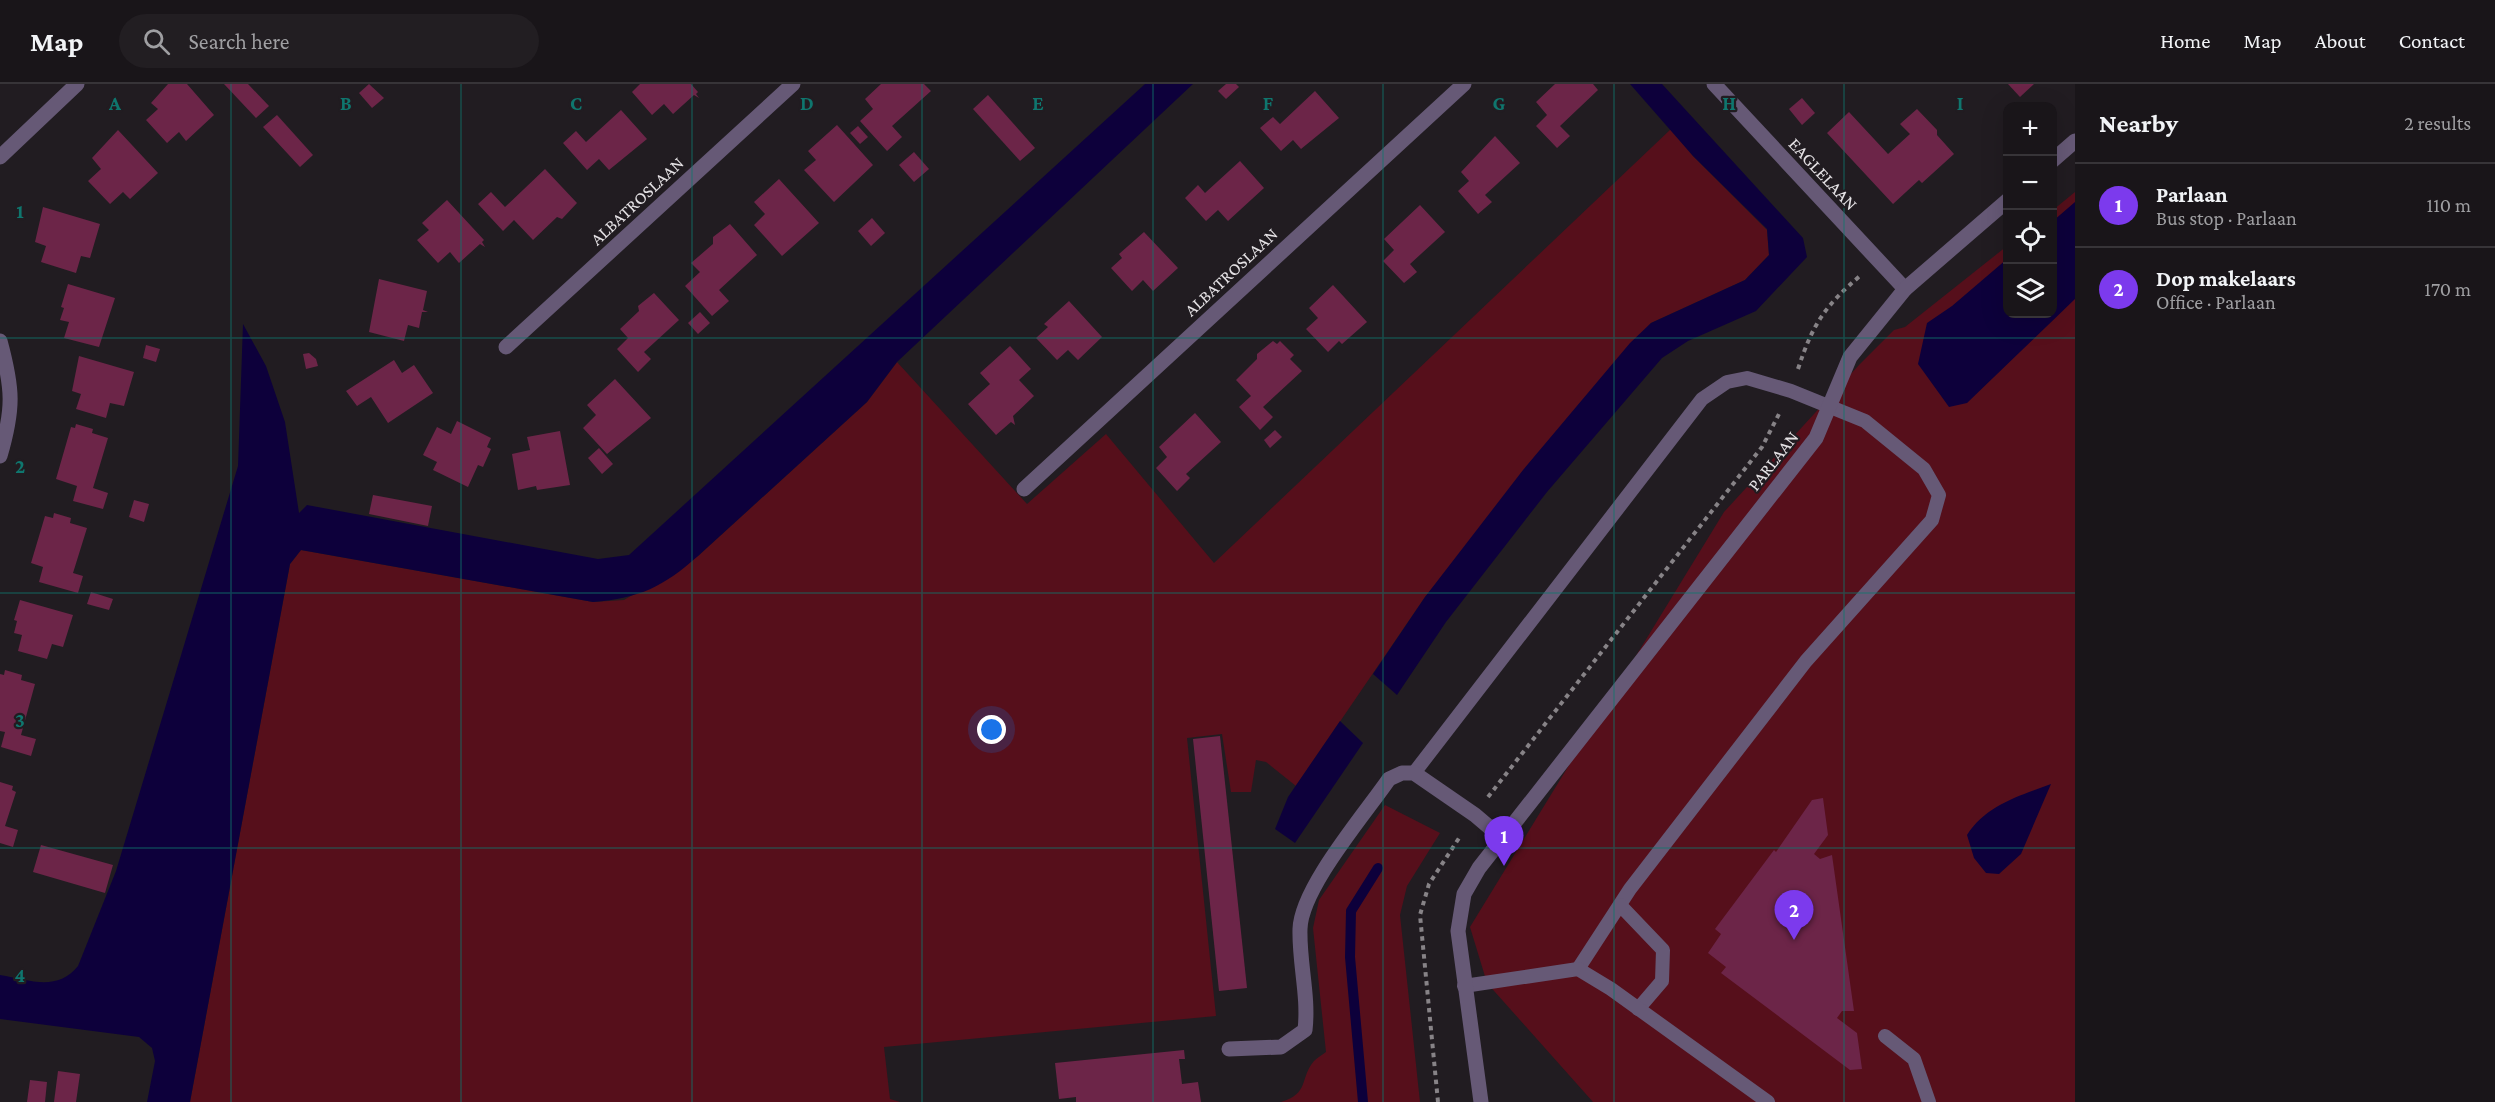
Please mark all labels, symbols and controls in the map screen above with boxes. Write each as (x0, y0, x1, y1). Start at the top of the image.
search box (119, 14, 539, 68)
icon: search (140, 25, 173, 58)
text: Map (30, 26, 83, 57)
text: Search here (188, 29, 289, 54)
text: Home (2160, 29, 2210, 53)
text: Map (2243, 29, 2282, 53)
text: About (2315, 29, 2366, 53)
text: Contact (2399, 29, 2465, 53)
text: A (108, 92, 122, 114)
text: B (340, 92, 352, 114)
text: C (570, 92, 582, 114)
text: D (800, 92, 814, 114)
text: E (1032, 92, 1044, 114)
text: F (1263, 92, 1274, 114)
text: G (1493, 92, 1506, 114)
text: H (1722, 92, 1736, 114)
text: I (1957, 92, 1964, 114)
map controls (2003, 102, 2057, 318)
button: + (2003, 102, 2057, 156)
text: Nearby (2099, 109, 2178, 138)
text: 2 results (2404, 112, 2471, 134)
street label: EAGLELAAN (1785, 134, 1862, 214)
street label: ALBATROSLAAN (586, 153, 688, 249)
button: − (2003, 156, 2057, 210)
text: Parlaan (2156, 182, 2228, 207)
text: 1 (2115, 194, 2122, 216)
text: 110 m (2427, 194, 2471, 216)
text: 1 (16, 200, 24, 222)
text: Bus stop · Parlaan (2156, 207, 2297, 229)
button: locate (2003, 210, 2057, 264)
street label: ALBATROSLAAN (1180, 224, 1282, 320)
button: layers (2003, 264, 2057, 318)
text: Dop makelaars (2156, 266, 2296, 291)
text: 2 (2113, 278, 2124, 300)
text: 170 m (2424, 278, 2471, 300)
text: Office · Parlaan (2156, 291, 2276, 313)
street label: PARLAAN (1744, 427, 1802, 495)
text: 2 (15, 455, 25, 477)
text: 3 (15, 709, 25, 731)
your location (977, 715, 1006, 744)
pin: 1 (1484, 816, 1524, 866)
pin: 2 (1774, 890, 1814, 940)
text: 4 (15, 964, 26, 986)

